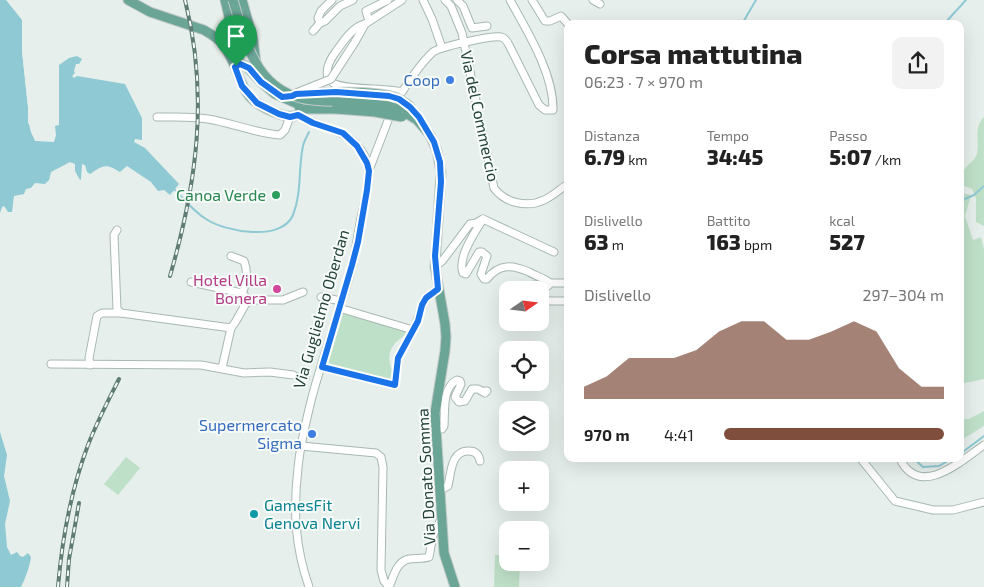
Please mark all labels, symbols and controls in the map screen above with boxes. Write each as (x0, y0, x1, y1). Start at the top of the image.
pin (215, 15, 257, 66)
icon: arrive (222, 22, 250, 50)
text: Corsa mattutina (584, 36, 803, 70)
button: share (892, 37, 944, 89)
street label: Via del Commercio (457, 49, 504, 183)
place label: Coop (403, 70, 440, 89)
text: 06:23 · 7 × 970 m (584, 72, 703, 91)
marker: Coop (444, 74, 456, 86)
text: Distanza (584, 127, 640, 144)
text: Tempo (707, 127, 749, 144)
text: Passo (829, 127, 867, 144)
text: 6.79 (584, 144, 625, 169)
text: 34:45 (707, 144, 763, 169)
text: 5:07 (829, 144, 872, 169)
text: km (625, 151, 648, 168)
text: /km (872, 151, 901, 168)
place label: Canoa Verde (176, 185, 266, 204)
marker: Canoa Verde (270, 189, 282, 201)
text: Dislivello (584, 212, 643, 229)
text: Battito (707, 212, 750, 229)
text: kcal (829, 212, 855, 229)
street label: Via Guglielmo Oberdan (289, 227, 352, 391)
text: 63 (584, 229, 609, 254)
text: 163 (707, 229, 741, 254)
text: 527 (829, 229, 865, 254)
text: m (609, 236, 624, 253)
text: bpm (741, 236, 772, 253)
place label: Hotel Villa Bonera (193, 270, 267, 307)
north arrow (499, 281, 549, 331)
map controls (499, 281, 549, 571)
marker: Hotel Villa Bonera (271, 283, 283, 295)
text: Dislivello (584, 285, 651, 304)
text: 297–304 m (863, 285, 944, 304)
button: locate (499, 341, 549, 391)
button: layers (499, 401, 549, 451)
street label: Via Donato Somma (412, 408, 439, 546)
place label: Supermercato Sigma (199, 415, 302, 452)
text: 970 m (584, 425, 630, 444)
text: 4:41 (664, 425, 694, 444)
marker: Supermercato Sigma (306, 428, 318, 440)
button: + (499, 461, 549, 511)
place label: GamesFit Genova Nervi (264, 495, 360, 532)
marker: GamesFit Genova Nervi (248, 508, 260, 520)
button: − (499, 521, 549, 571)

